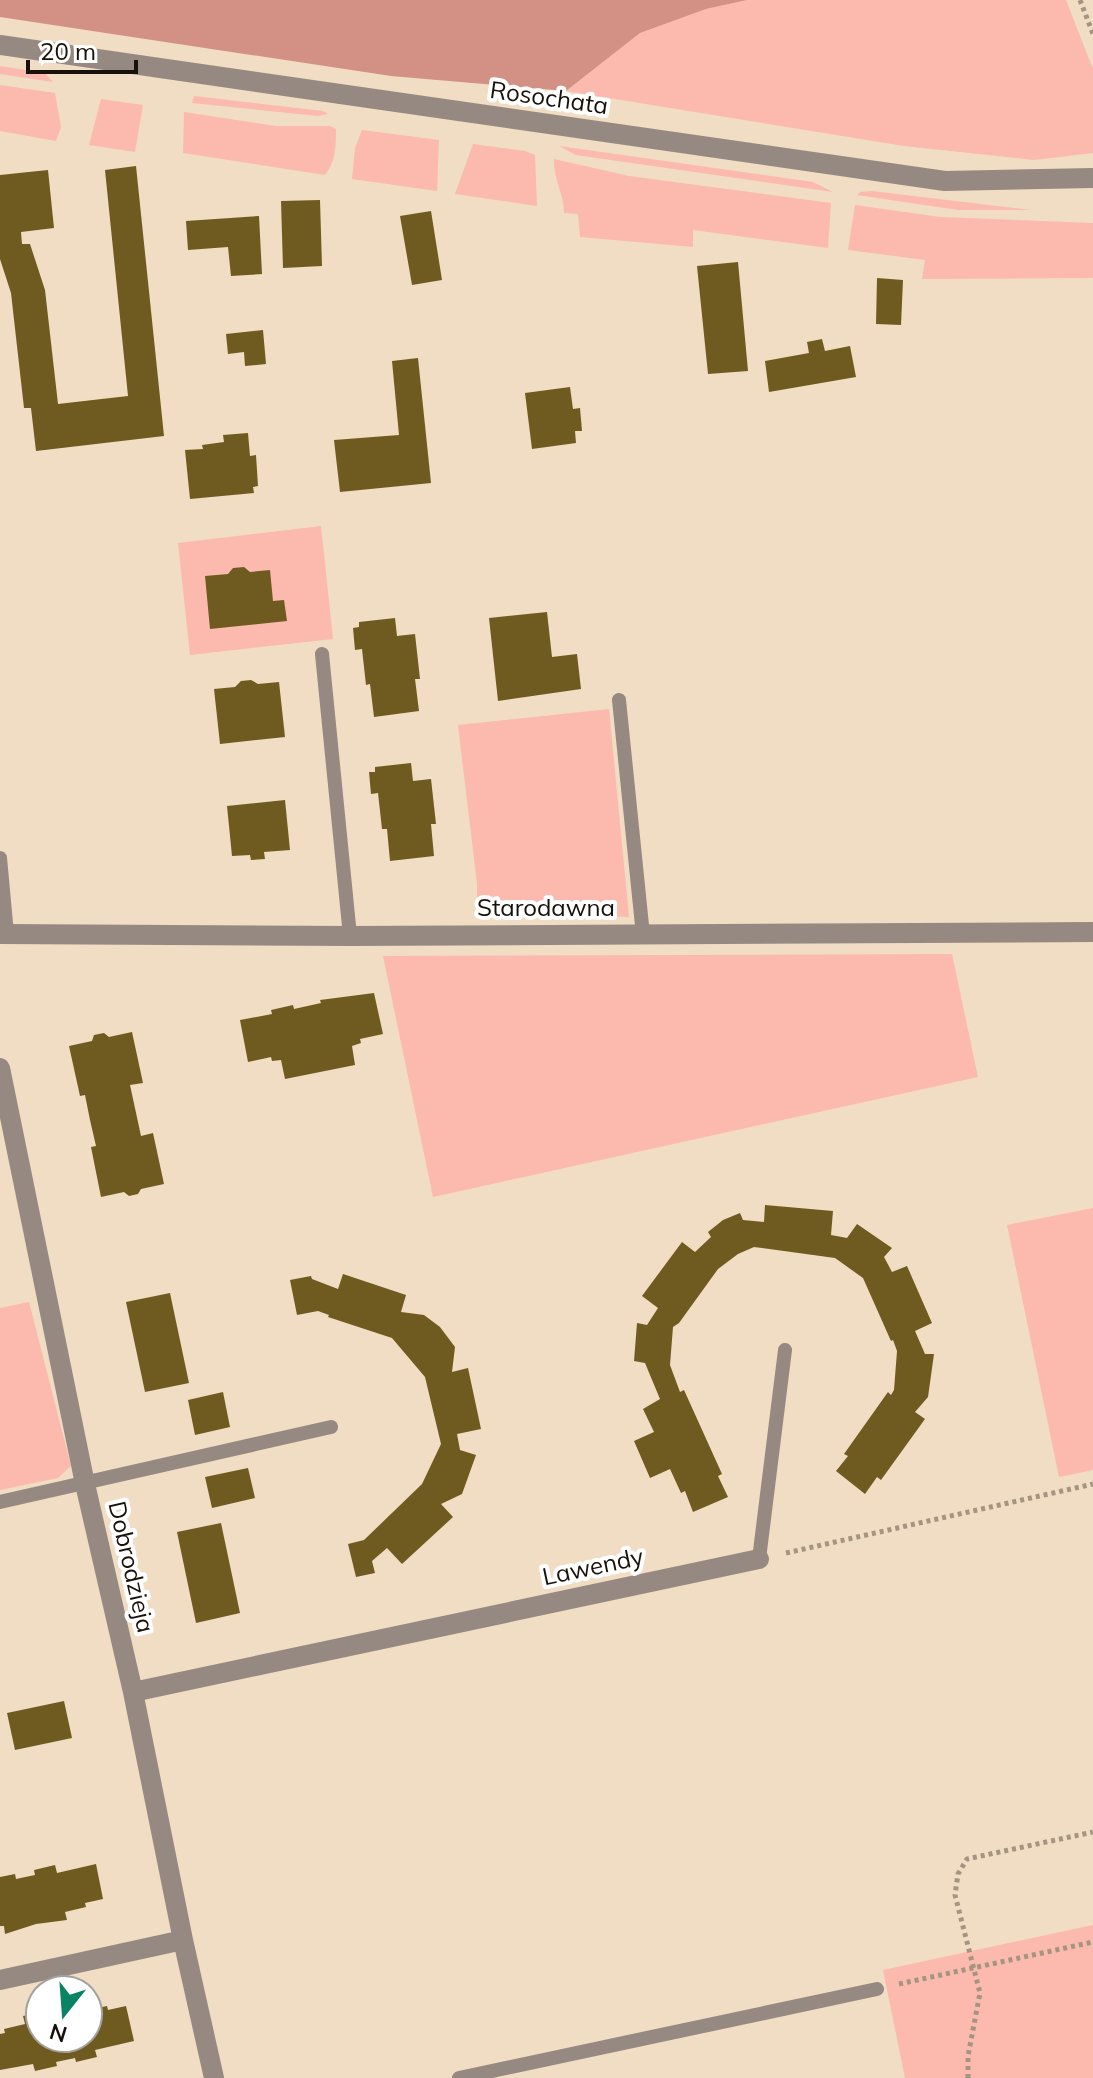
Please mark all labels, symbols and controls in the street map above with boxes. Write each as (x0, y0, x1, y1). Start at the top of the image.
scale bar (28, 24, 136, 74)
text: 20 m (40, 36, 96, 66)
street label: Rosochata (488, 74, 610, 120)
street label: Starodawna (477, 892, 615, 922)
street label: Dobrodzieja (102, 1498, 162, 1635)
street label: Lawendy (540, 1541, 646, 1591)
north arrow (24, 1974, 104, 2054)
text: N (46, 2017, 70, 2049)

